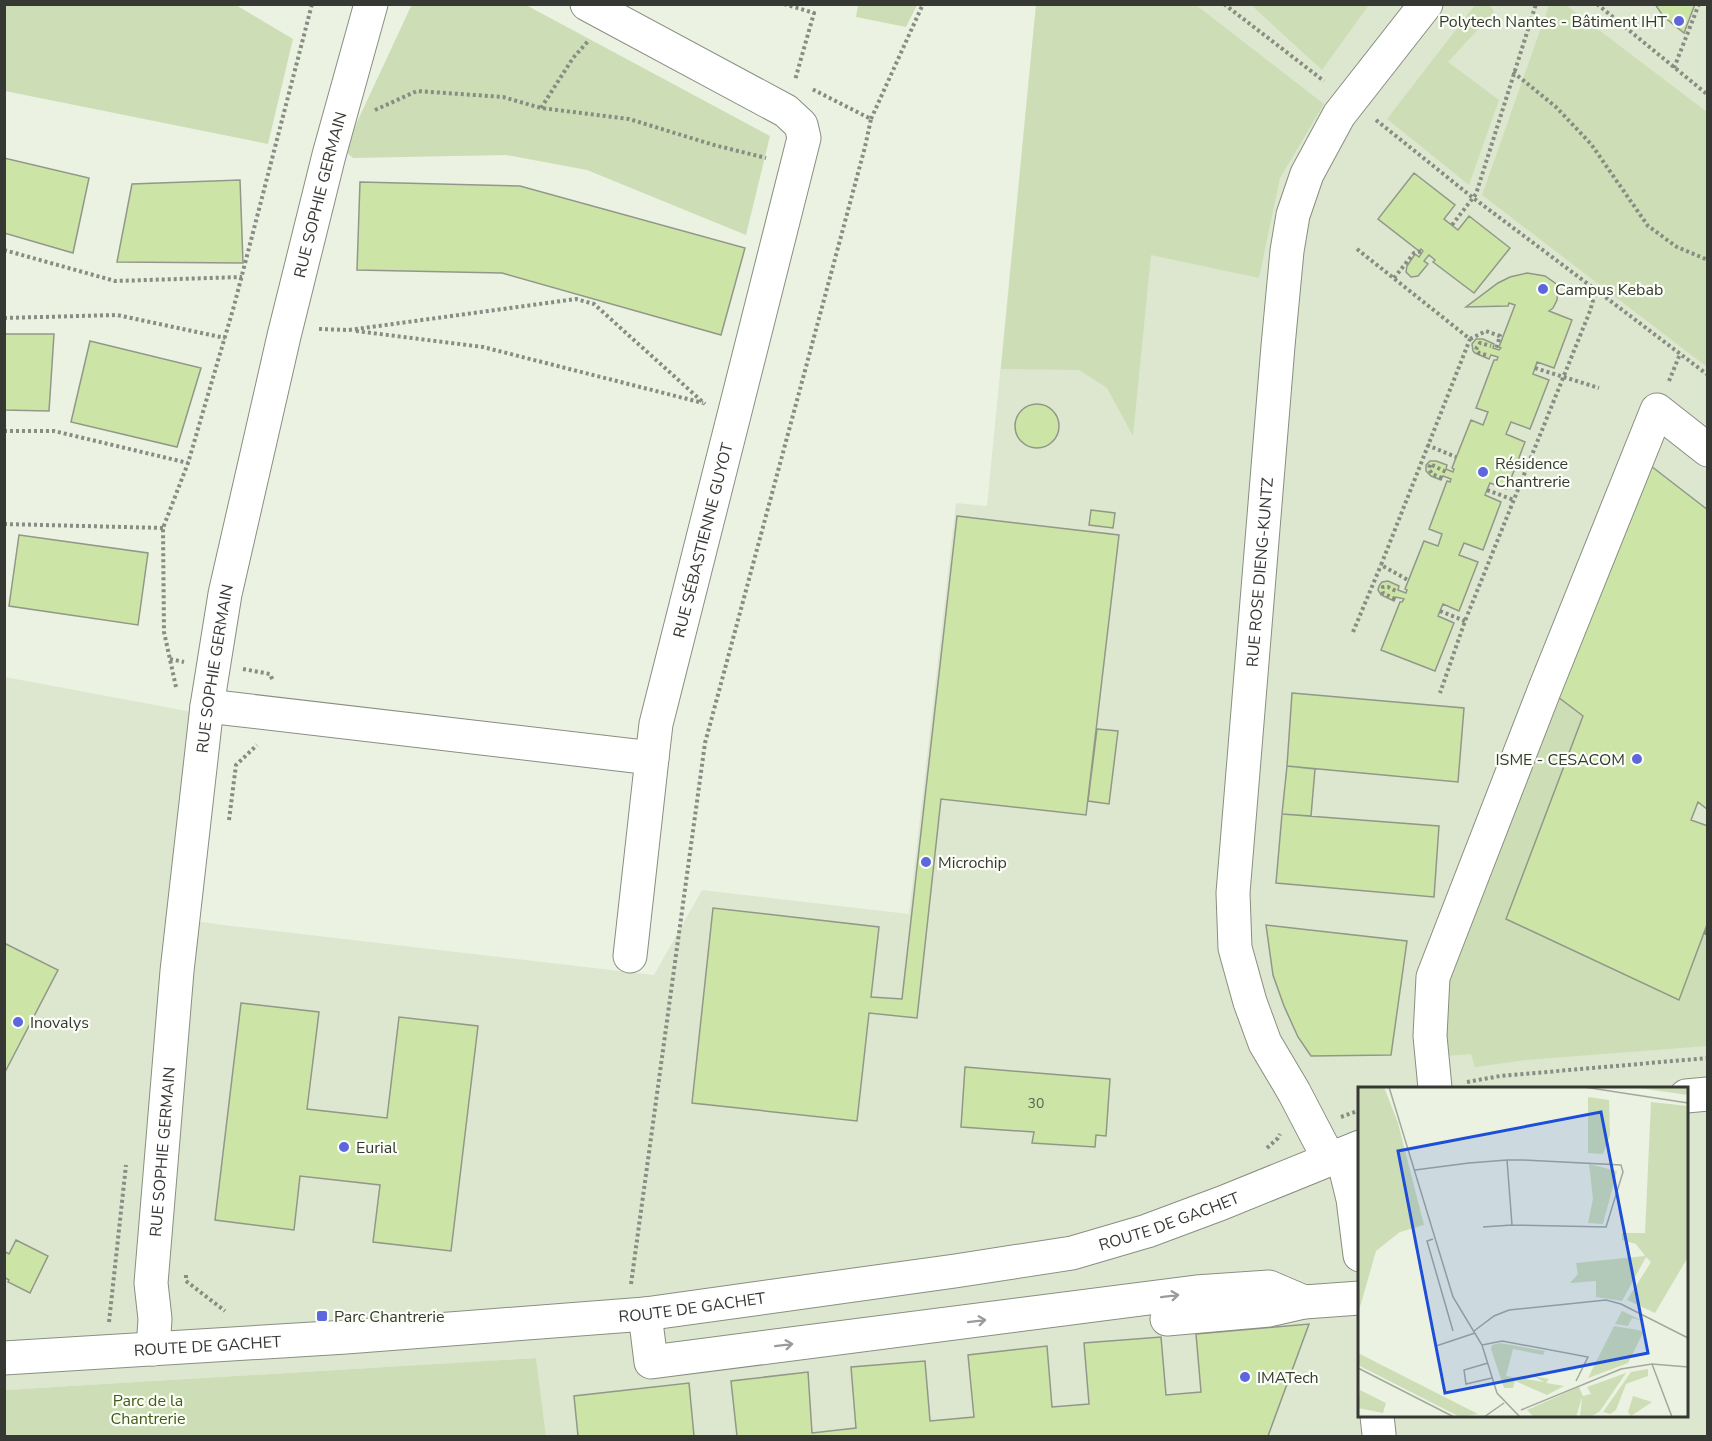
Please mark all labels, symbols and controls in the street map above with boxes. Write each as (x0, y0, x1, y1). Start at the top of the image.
place label: Polytech Nantes - Bâtiment IHT (1439, 11, 1667, 33)
marker: Polytech Nantes - Bâtiment IHT (1672, 14, 1686, 28)
street label: RUE SOPHIE GERMAIN (289, 109, 353, 280)
place label: Campus Kebab (1555, 279, 1663, 301)
marker: Campus Kebab (1536, 282, 1550, 296)
street label: RUE SÉBASTIENNE GUYOT (668, 440, 739, 640)
place label: Résidence Chantrerie (1495, 453, 1570, 493)
marker: Résidence Chantrerie (1476, 465, 1490, 479)
street label: RUE ROSE DIENG-KUNTZ (1242, 476, 1279, 668)
street label: RUE SOPHIE GERMAIN (192, 582, 239, 755)
place label: ISME - CESACOM (1495, 749, 1625, 771)
marker: ISME - CESACOM (1630, 752, 1644, 766)
place label: Microchip (938, 852, 1007, 874)
marker: Microchip (919, 855, 933, 869)
place label: Inovalys (30, 1012, 89, 1034)
marker: Inovalys (11, 1015, 25, 1029)
street label: RUE SOPHIE GERMAIN (145, 1066, 181, 1238)
inset map (1358, 1087, 1688, 1417)
house number: 30 (1028, 1094, 1044, 1113)
place label: Eurial (356, 1137, 397, 1159)
marker: Eurial (337, 1140, 351, 1154)
street label: ROUTE DE GACHET (1096, 1187, 1243, 1257)
street label: ROUTE DE GACHET (618, 1287, 767, 1328)
one-way arrow (1160, 1290, 1180, 1301)
place label: Parc Chantrerie (334, 1306, 444, 1328)
marker: Parc Chantrerie (315, 1309, 329, 1323)
one-way arrow (967, 1315, 986, 1326)
street label: ROUTE DE GACHET (133, 1331, 282, 1362)
one-way arrow (773, 1340, 793, 1351)
place label: IMATech (1257, 1367, 1319, 1389)
marker: IMATech (1238, 1370, 1252, 1384)
park label: Parc de la Chantrerie (110, 1390, 186, 1430)

